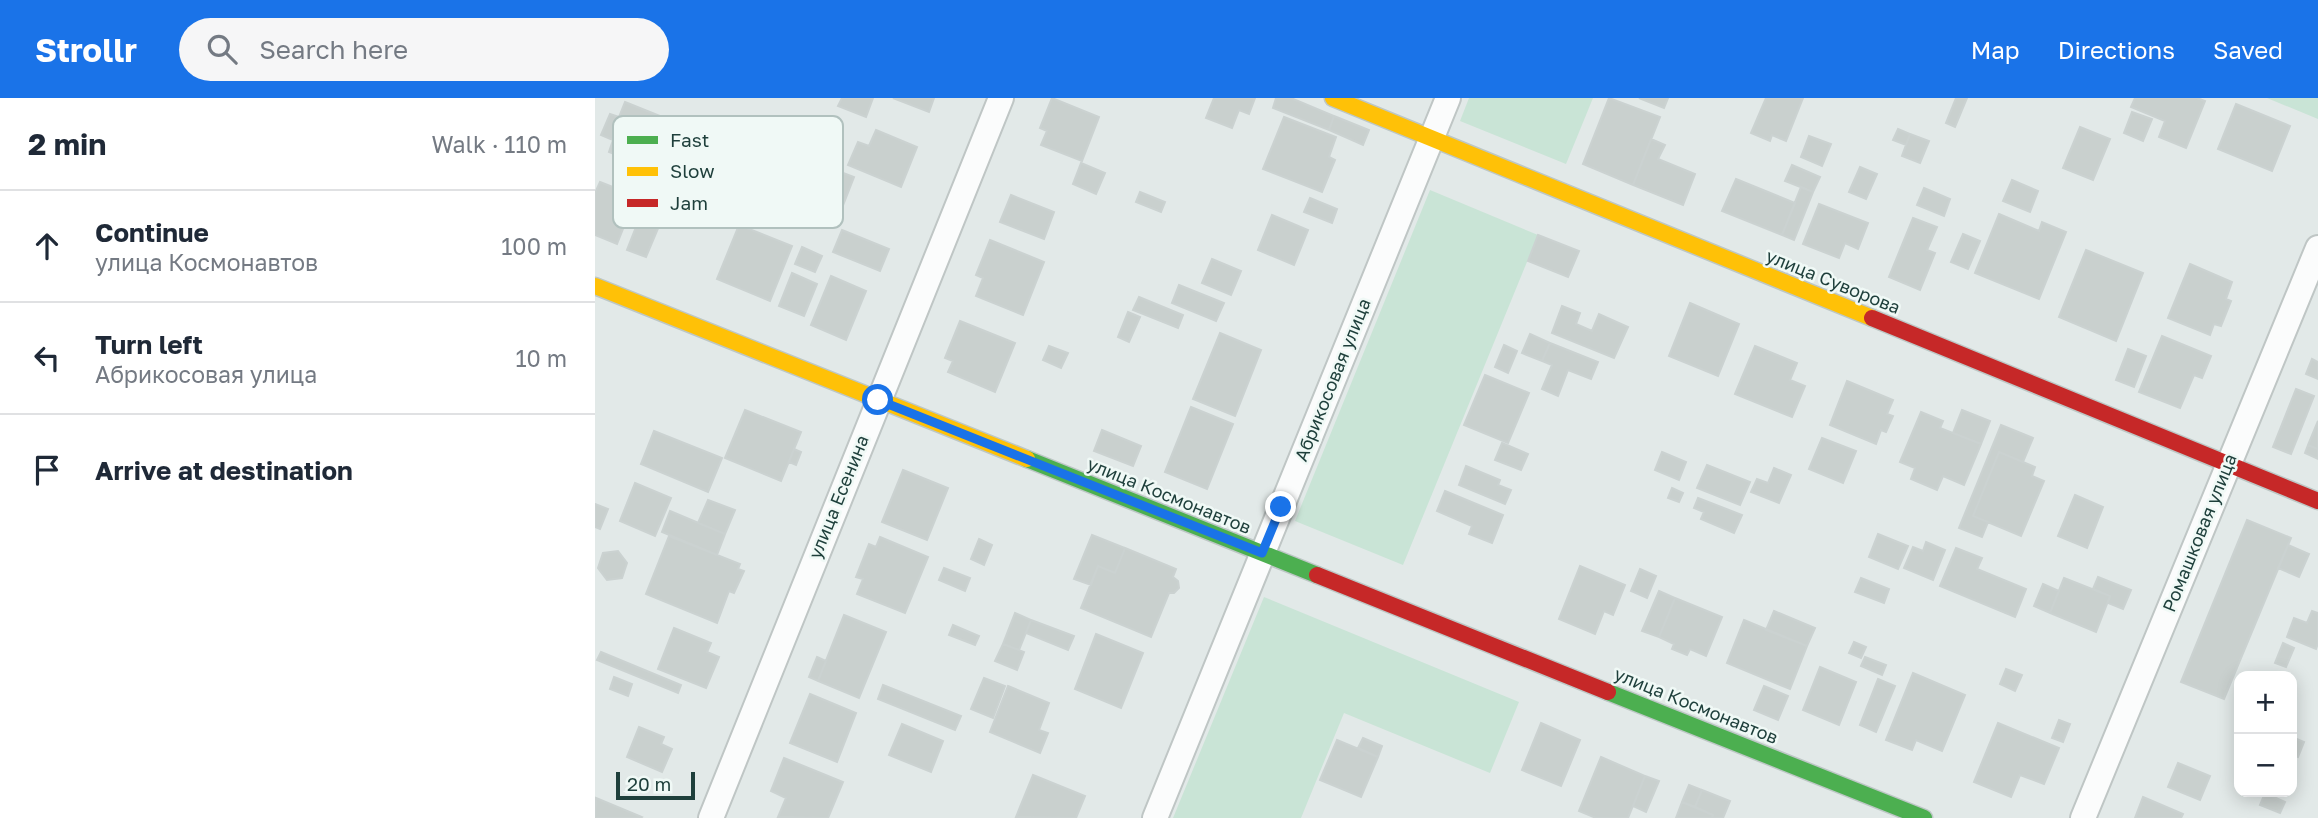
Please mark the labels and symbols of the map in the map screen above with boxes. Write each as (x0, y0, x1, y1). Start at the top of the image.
legend (613, 116, 843, 228)
text: Fast (670, 128, 709, 151)
text: Slow (670, 159, 715, 182)
text: Jam (670, 191, 708, 214)
street label: улица Суворова (1763, 244, 1904, 318)
street label: Абрикосовая улица (1289, 295, 1375, 464)
route start (862, 384, 893, 415)
street label: улица Есенина (803, 432, 873, 562)
street label: Ромашковая улица (2157, 450, 2241, 615)
street label: улица Космонавтов (1084, 452, 1254, 538)
route end (1265, 491, 1296, 522)
street label: улица Космонавтов (1611, 662, 1781, 748)
scale bar (616, 769, 695, 801)

